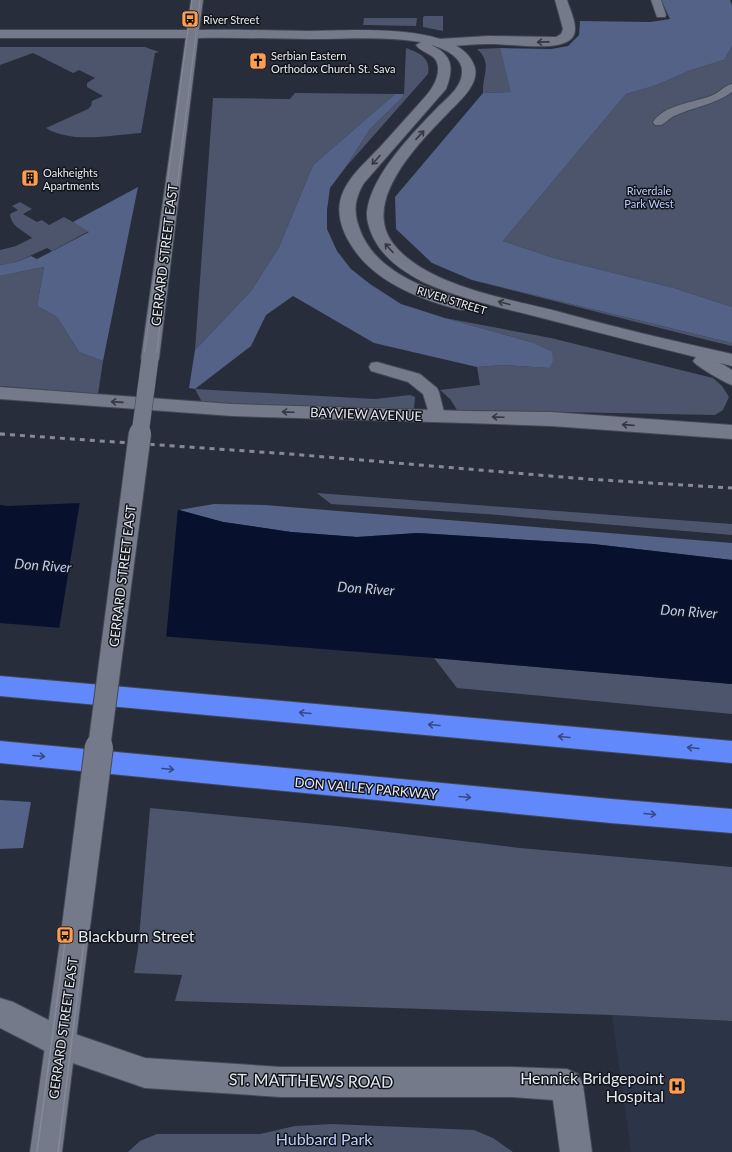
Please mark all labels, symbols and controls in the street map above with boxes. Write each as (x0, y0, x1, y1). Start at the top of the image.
bus stop icon: River Street (180, 9, 200, 29)
place label: River Street (203, 13, 259, 26)
one-way arrow (537, 38, 550, 46)
place label: Serbian Eastern Orthodox Church St. Sava (271, 49, 395, 75)
church icon: Serbian Eastern Orthodox Church St. Sava (248, 51, 268, 71)
one-way arrow (416, 130, 425, 140)
one-way arrow (371, 155, 381, 165)
place label: Oakheights Apartments (43, 166, 100, 192)
building icon: Oakheights Apartments (20, 168, 40, 188)
street label: GERRARD STREET EAST (147, 183, 181, 327)
park label: Riverdale Park West (624, 184, 674, 210)
one-way arrow (385, 243, 394, 253)
street label: RIVER STREET (416, 283, 489, 317)
one-way arrow (498, 299, 511, 306)
one-way arrow (111, 398, 124, 406)
street label: BAYVIEW AVENUE (310, 404, 422, 424)
one-way arrow (282, 408, 295, 416)
one-way arrow (492, 414, 505, 421)
one-way arrow (622, 421, 635, 428)
street label: GERRARD STREET EAST (105, 504, 139, 648)
water label: Don River (14, 555, 72, 575)
water label: Don River (337, 578, 395, 598)
water label: Don River (660, 601, 718, 621)
one-way arrow (299, 710, 312, 717)
one-way arrow (428, 721, 441, 729)
one-way arrow (558, 733, 571, 740)
one-way arrow (687, 745, 700, 752)
one-way arrow (32, 753, 45, 760)
one-way arrow (161, 765, 174, 772)
street label: DON VALLEY PARKWAY (294, 774, 439, 802)
one-way arrow (458, 793, 471, 801)
one-way arrow (643, 811, 656, 818)
bus stop icon: Blackburn Street (55, 925, 75, 945)
place label: Blackburn Street (78, 926, 195, 945)
street label: GERRARD STREET EAST (45, 956, 81, 1100)
place label: Hennick Bridgepoint Hospital (520, 1068, 664, 1105)
street label: ST. MATTHEWS ROAD (229, 1069, 393, 1091)
hospital icon: Hennick Bridgepoint Hospital (667, 1076, 687, 1096)
park label: Hubbard Park (276, 1129, 373, 1148)

